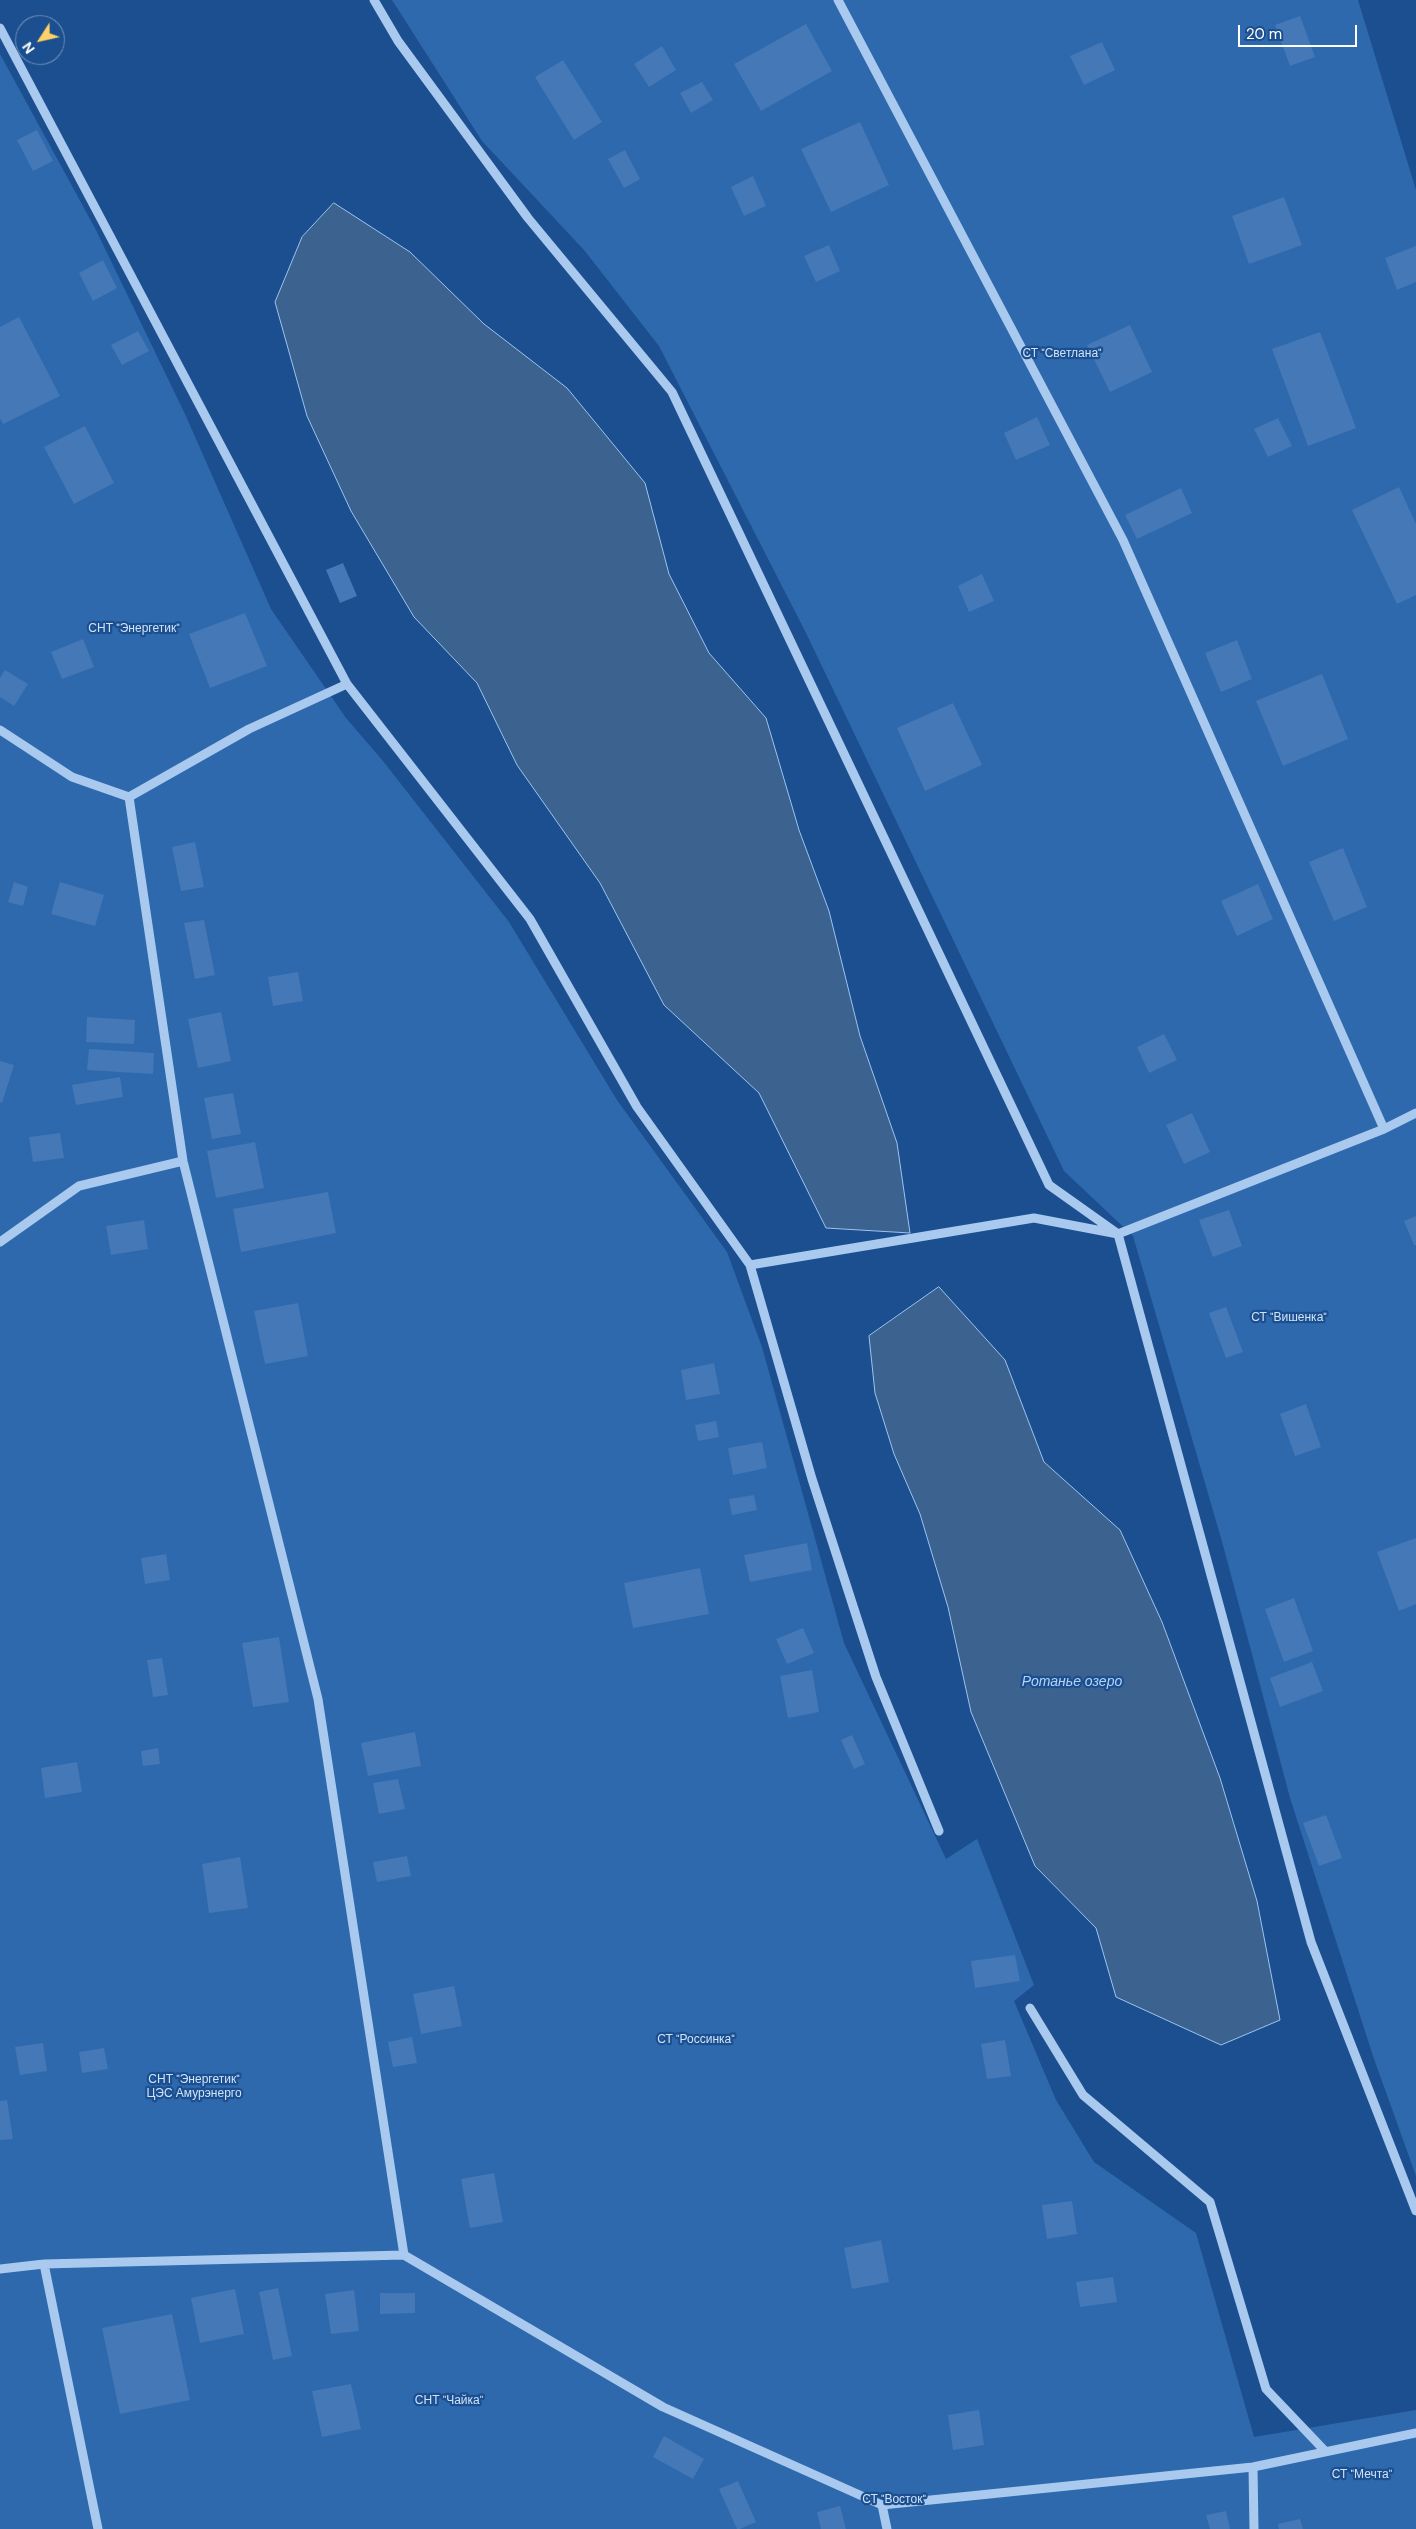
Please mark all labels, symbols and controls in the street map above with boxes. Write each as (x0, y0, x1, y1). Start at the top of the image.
north arrow (15, 15, 65, 65)
scale bar (1241, 15, 1360, 47)
text: 20 m (1246, 24, 1282, 44)
text: N (18, 39, 39, 57)
park label: СТ "Светлана" (1022, 347, 1102, 361)
park label: СНТ "Энергетик" (88, 622, 180, 636)
park label: СТ "Вишенка" (1251, 1311, 1327, 1325)
water label: Ротанье озеро (1022, 1674, 1122, 1690)
park label: СТ "Россинка" (657, 2033, 735, 2047)
park label: СНТ "Энергетик" ЦЭС Амурэнерго (146, 2073, 242, 2101)
park label: СНТ "Чайка" (415, 2394, 483, 2408)
park label: СТ "Мечта" (1332, 2468, 1392, 2482)
park label: СТ "Восток" (862, 2493, 926, 2507)

